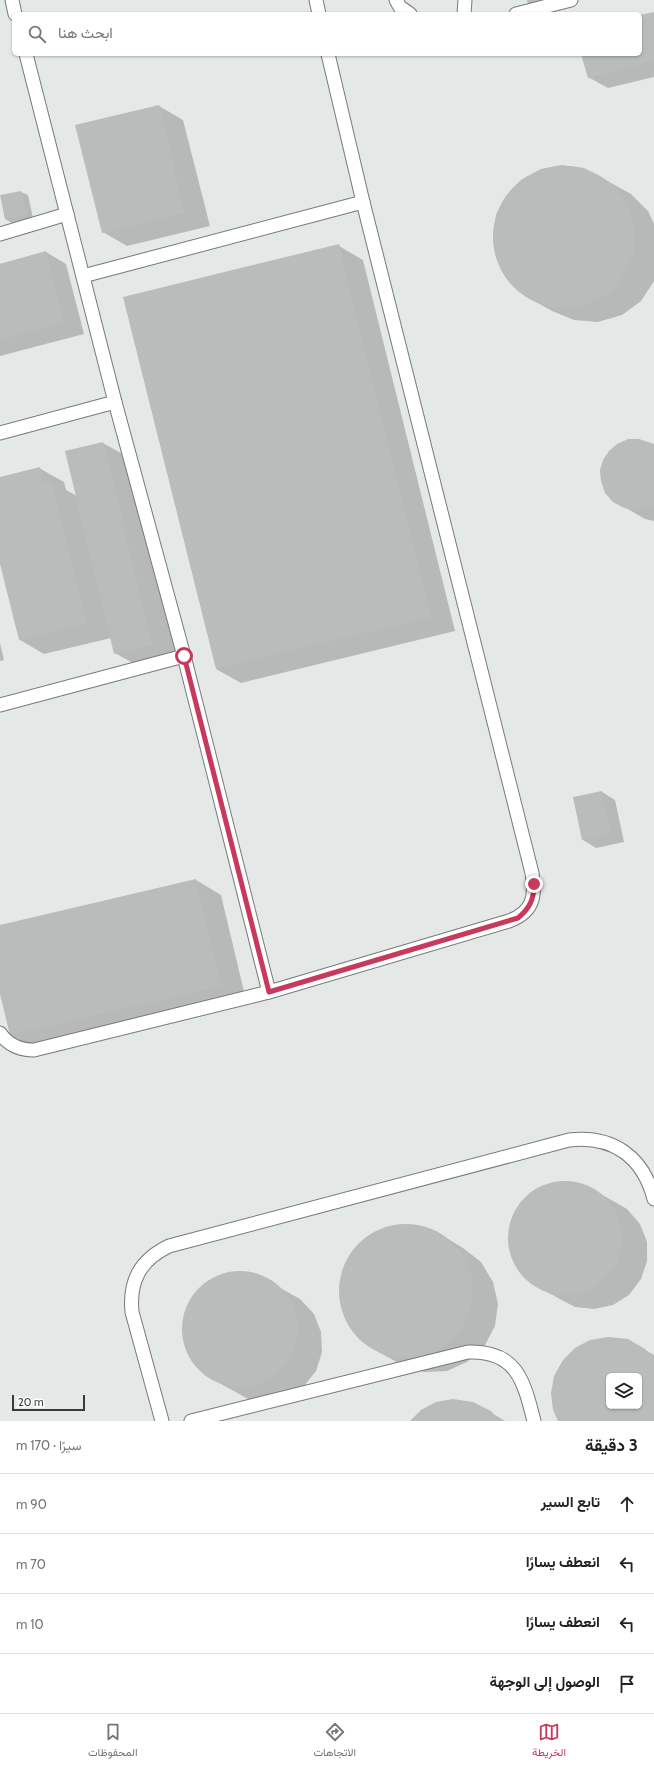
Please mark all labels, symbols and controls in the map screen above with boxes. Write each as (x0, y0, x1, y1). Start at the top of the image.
search box (12, 12, 642, 56)
icon: search (26, 23, 48, 45)
text: ابحث هنا (58, 24, 113, 42)
route start (175, 647, 193, 665)
route end (525, 875, 543, 893)
map controls (606, 1373, 642, 1409)
button: layers (606, 1373, 642, 1409)
scale bar (12, 1393, 85, 1412)
text: 20 m (18, 1395, 44, 1409)
text: 3 دقيقة (585, 1435, 638, 1455)
text: سيرًا · 170 m (16, 1437, 82, 1453)
text: تابع السير (541, 1493, 600, 1511)
icon: ahead (616, 1493, 638, 1515)
text: 90 m (16, 1496, 47, 1512)
text: انعطف يسارًا (526, 1553, 600, 1571)
icon: left (616, 1553, 638, 1575)
text: 70 m (16, 1556, 46, 1572)
text: انعطف يسارًا (526, 1613, 600, 1631)
icon: left (616, 1613, 638, 1635)
text: 10 m (16, 1616, 44, 1632)
text: الوصول إلى الوجهة (490, 1673, 600, 1691)
icon: arrive (616, 1673, 638, 1695)
tab: المحفوظات (88, 1721, 138, 1762)
tab: الاتجاهات (313, 1721, 356, 1762)
tab: الخريطة (532, 1721, 566, 1762)

